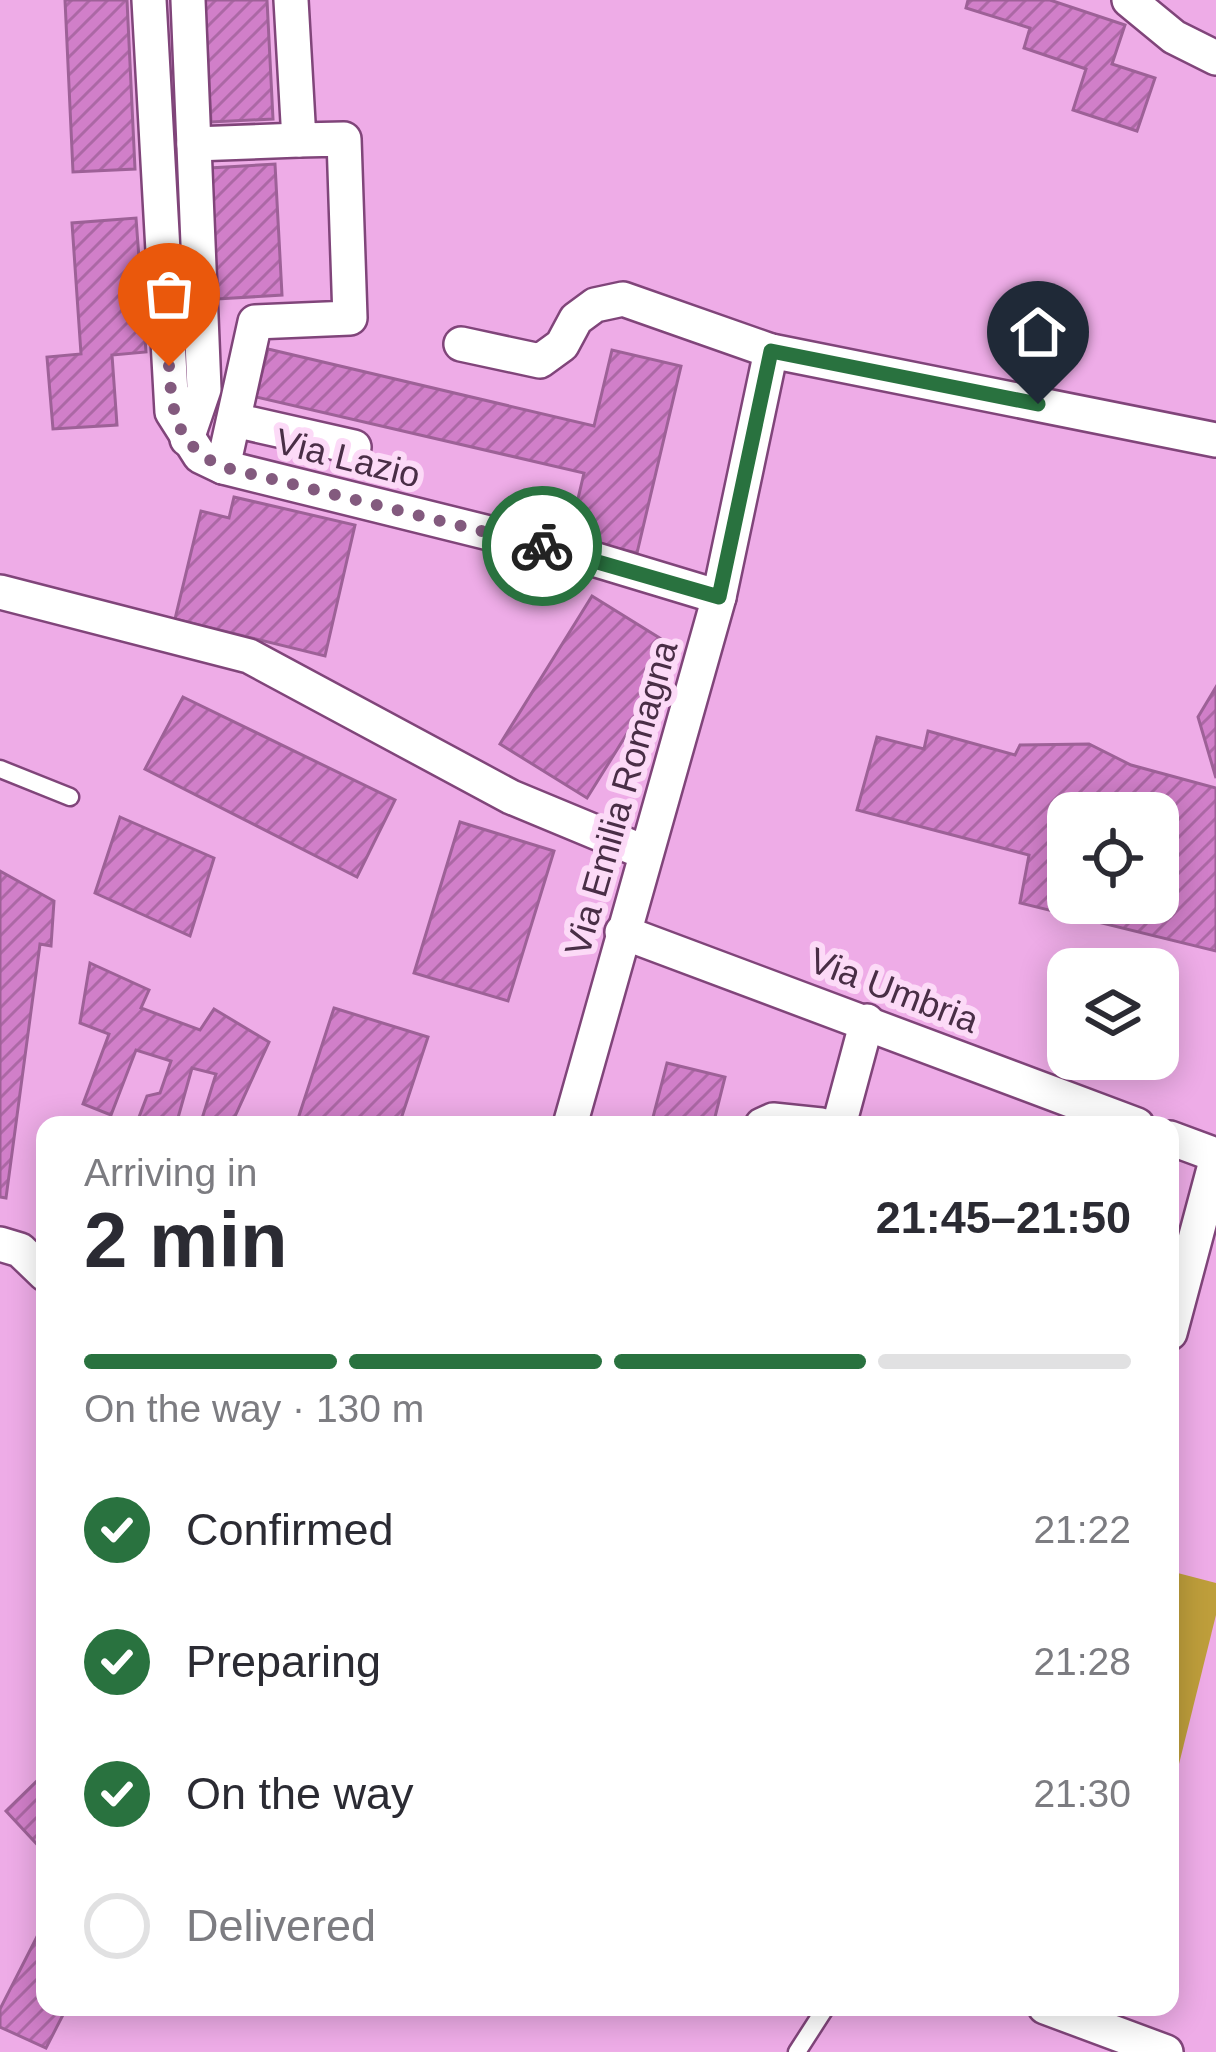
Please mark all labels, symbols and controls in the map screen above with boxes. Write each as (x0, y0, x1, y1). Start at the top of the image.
pin (118, 243, 220, 366)
icon: bag (136, 261, 202, 327)
pin (987, 281, 1089, 404)
icon: home (1005, 299, 1071, 365)
street label: Via Lazio (272, 420, 424, 496)
courier (482, 486, 602, 606)
icon: bike (509, 513, 575, 579)
street label: Via Emilia Romagna (556, 635, 686, 960)
map controls (1047, 792, 1179, 1080)
button: locate (1047, 792, 1179, 924)
street label: Via Umbria (804, 939, 985, 1041)
button: layers (1047, 948, 1179, 1080)
text: Arriving in (84, 1151, 257, 1194)
text: 21:45–21:50 (876, 1192, 1131, 1243)
text: 2 min (84, 1196, 288, 1284)
text: On the way · 130 m (84, 1387, 424, 1430)
icon: check (84, 1497, 150, 1563)
text: Confirmed (186, 1504, 394, 1555)
text: 21:22 (1033, 1508, 1131, 1551)
icon: check (84, 1629, 150, 1695)
text: Preparing (186, 1636, 381, 1687)
text: 21:28 (1033, 1640, 1131, 1683)
icon: check (84, 1761, 150, 1827)
text: On the way (186, 1768, 414, 1819)
text: 21:30 (1033, 1772, 1131, 1815)
text: Delivered (186, 1900, 376, 1951)

